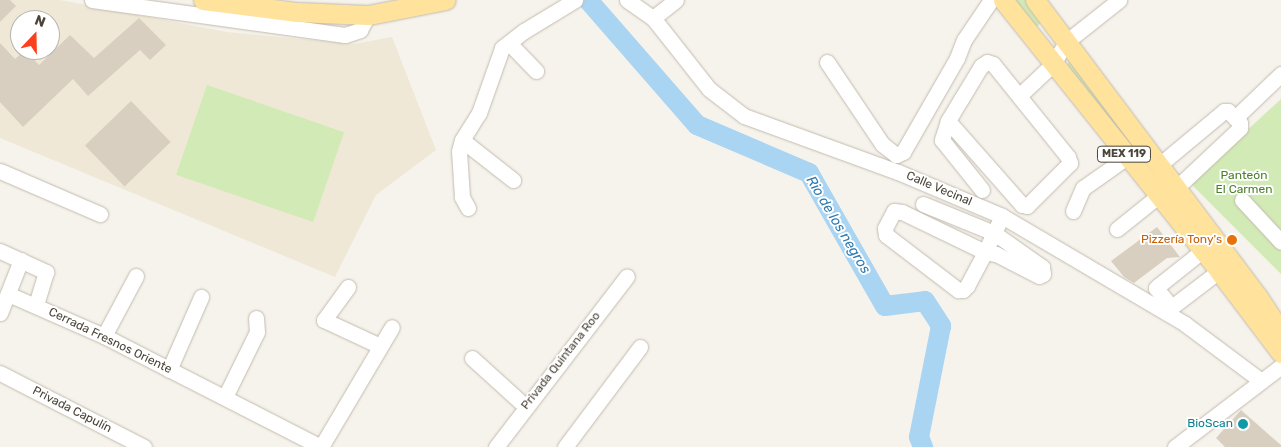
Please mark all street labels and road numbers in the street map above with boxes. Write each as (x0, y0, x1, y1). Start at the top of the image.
road number: MEX 119 (1096, 146, 1152, 162)
street label: Calle Vecinal (904, 169, 974, 209)
street label: Cerrada Fresnos Oriente (46, 305, 174, 377)
street label: Privada Quintana Roo (518, 309, 604, 413)
street label: Privada Capulín (30, 384, 114, 436)

